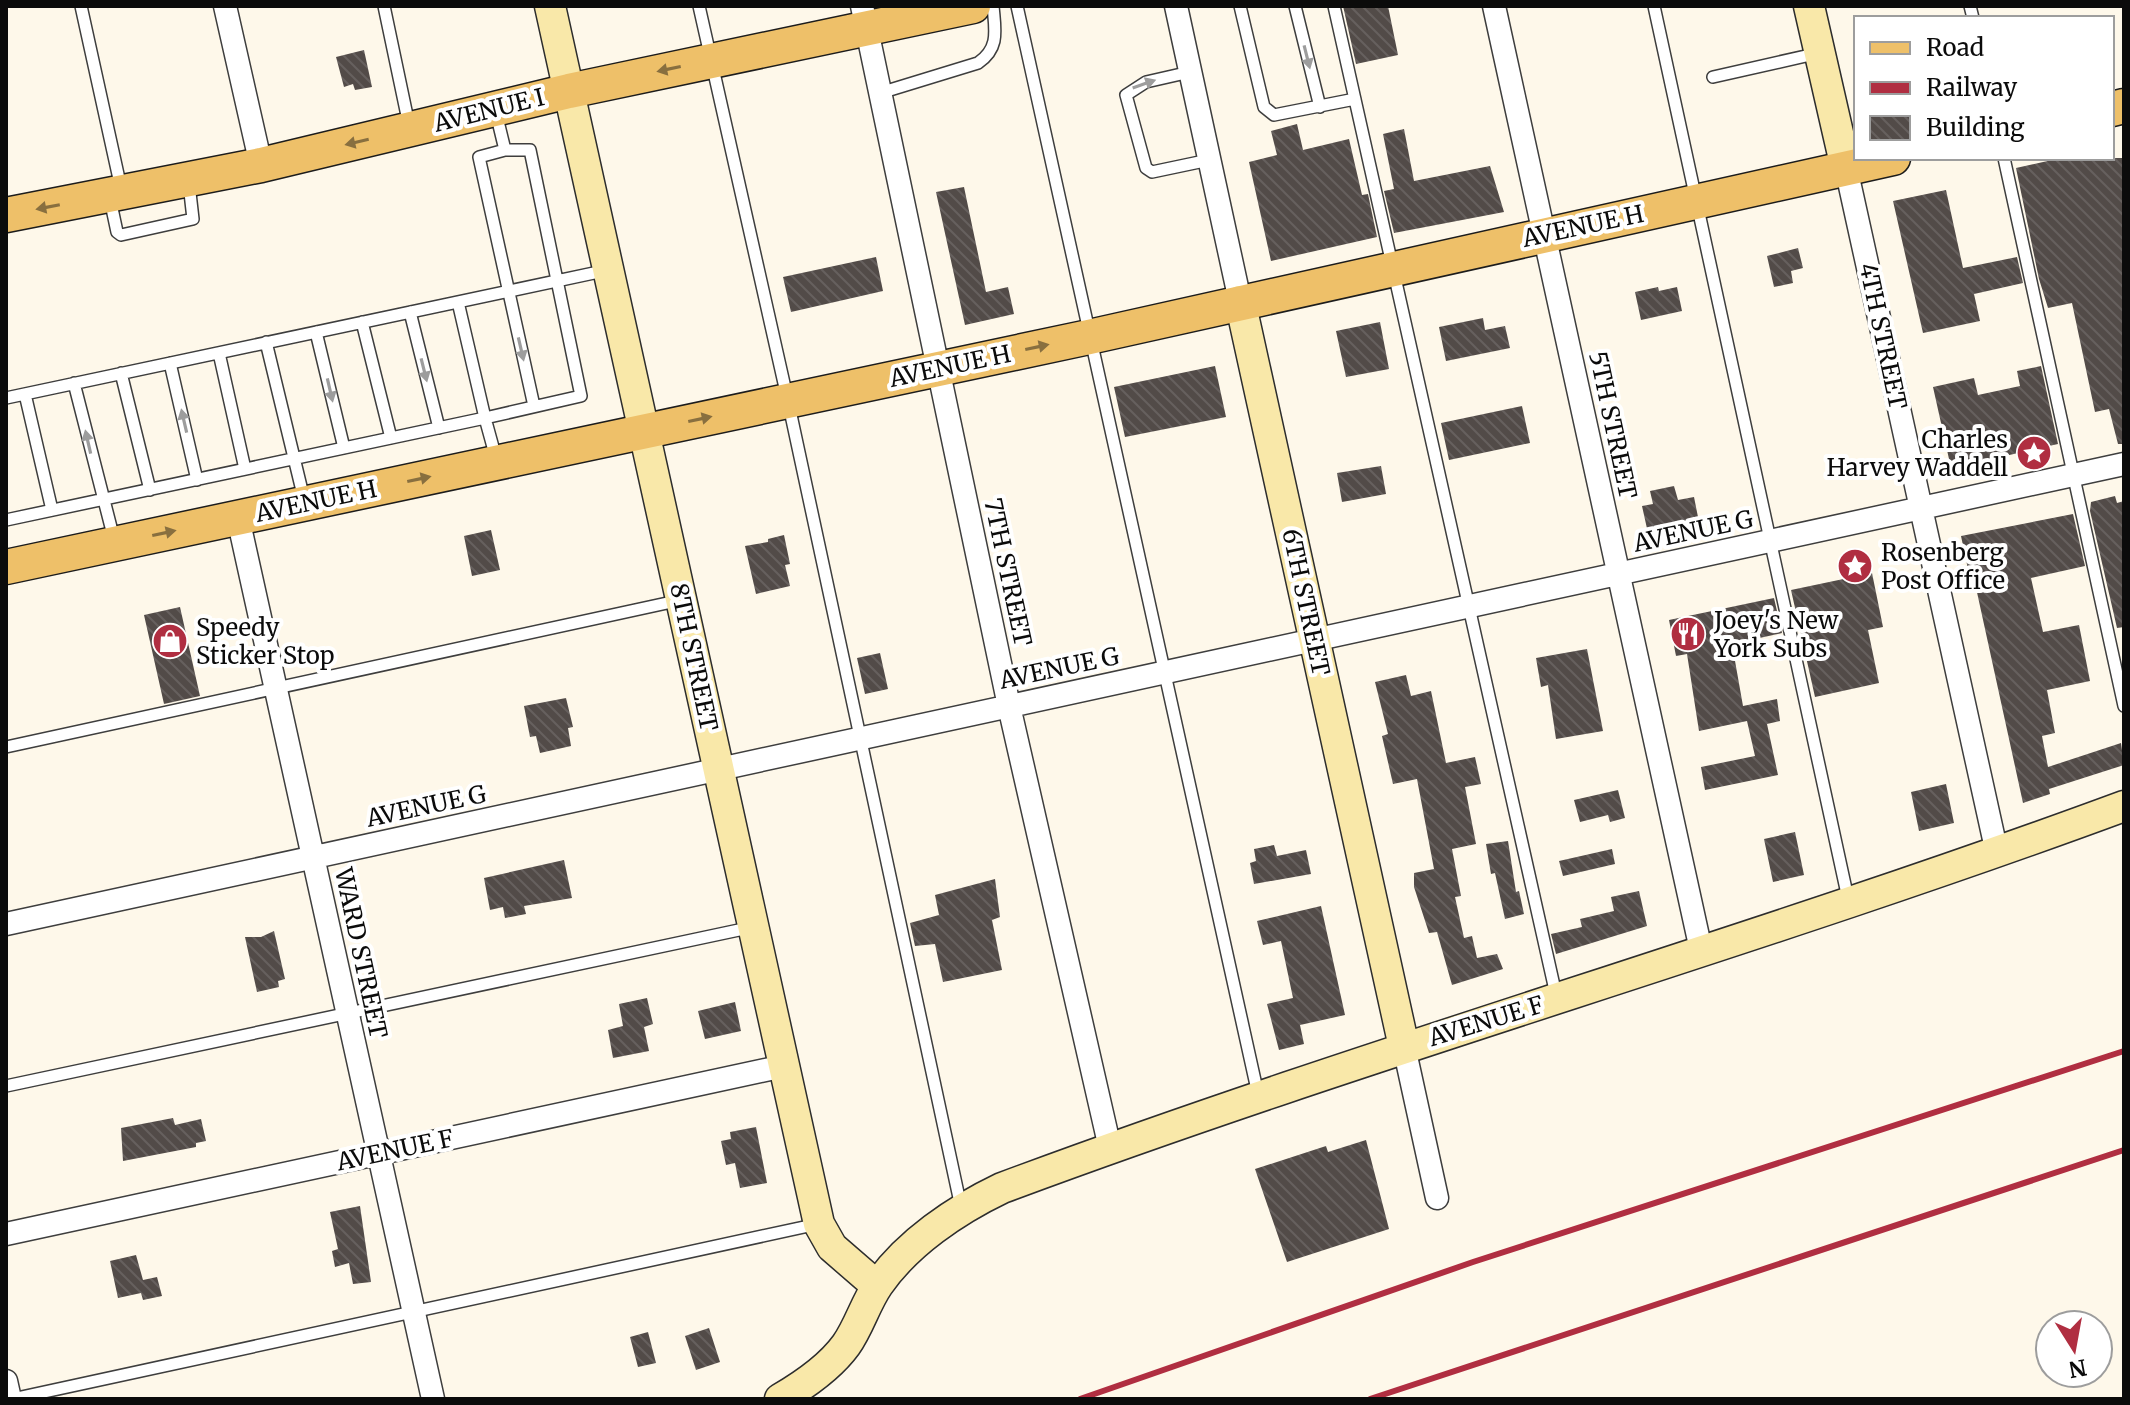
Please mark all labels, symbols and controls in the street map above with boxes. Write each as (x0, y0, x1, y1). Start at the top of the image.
legend (1854, 16, 2114, 160)
text: Road (1926, 32, 1984, 63)
one-way arrow (1302, 44, 1314, 69)
one-way arrow (657, 63, 682, 76)
text: Railway (1926, 72, 2017, 103)
one-way arrow (1132, 78, 1156, 90)
street label: AVENUE I (429, 81, 548, 139)
text: Building (1926, 112, 2025, 143)
one-way arrow (344, 136, 369, 149)
street label: AVENUE H (1518, 198, 1647, 254)
one-way arrow (35, 201, 60, 213)
street label: 4TH STREET (1852, 260, 1914, 412)
one-way arrow (515, 336, 528, 361)
street label: AVENUE H (885, 338, 1014, 394)
one-way arrow (1025, 341, 1050, 353)
street label: 5TH STREET (1582, 349, 1644, 502)
one-way arrow (419, 358, 431, 383)
one-way arrow (324, 378, 337, 403)
one-way arrow (177, 409, 190, 434)
one-way arrow (688, 412, 713, 425)
place label: Charles Harvey Waddell (1827, 424, 2008, 483)
one-way arrow (81, 429, 94, 454)
place icon: Charles Harvey Waddell (2015, 434, 2053, 472)
one-way arrow (406, 472, 431, 485)
street label: AVENUE H (251, 473, 380, 529)
street label: 7TH STREET (977, 495, 1039, 649)
street label: AVENUE G (1629, 503, 1756, 559)
one-way arrow (152, 526, 177, 539)
street label: 6TH STREET (1275, 526, 1337, 679)
place label: Rosenberg Post Office (1881, 537, 2005, 596)
place icon: Rosenberg Post Office (1836, 547, 1874, 585)
street label: 8TH STREET (663, 580, 725, 734)
place label: Joey's New York Subs (1713, 605, 1839, 664)
place label: Speedy Sticker Stop (196, 612, 335, 671)
restaurant icon: Joey's New York Subs (1669, 615, 1707, 653)
shop icon: Speedy Sticker Stop (151, 622, 189, 660)
street label: AVENUE G (995, 640, 1122, 696)
street label: AVENUE G (362, 778, 489, 834)
street label: WARD STREET (328, 864, 394, 1041)
street label: AVENUE F (1424, 989, 1548, 1053)
street label: AVENUE F (333, 1122, 457, 1178)
north arrow (2034, 1309, 2114, 1389)
text: N (2066, 1353, 2089, 1384)

